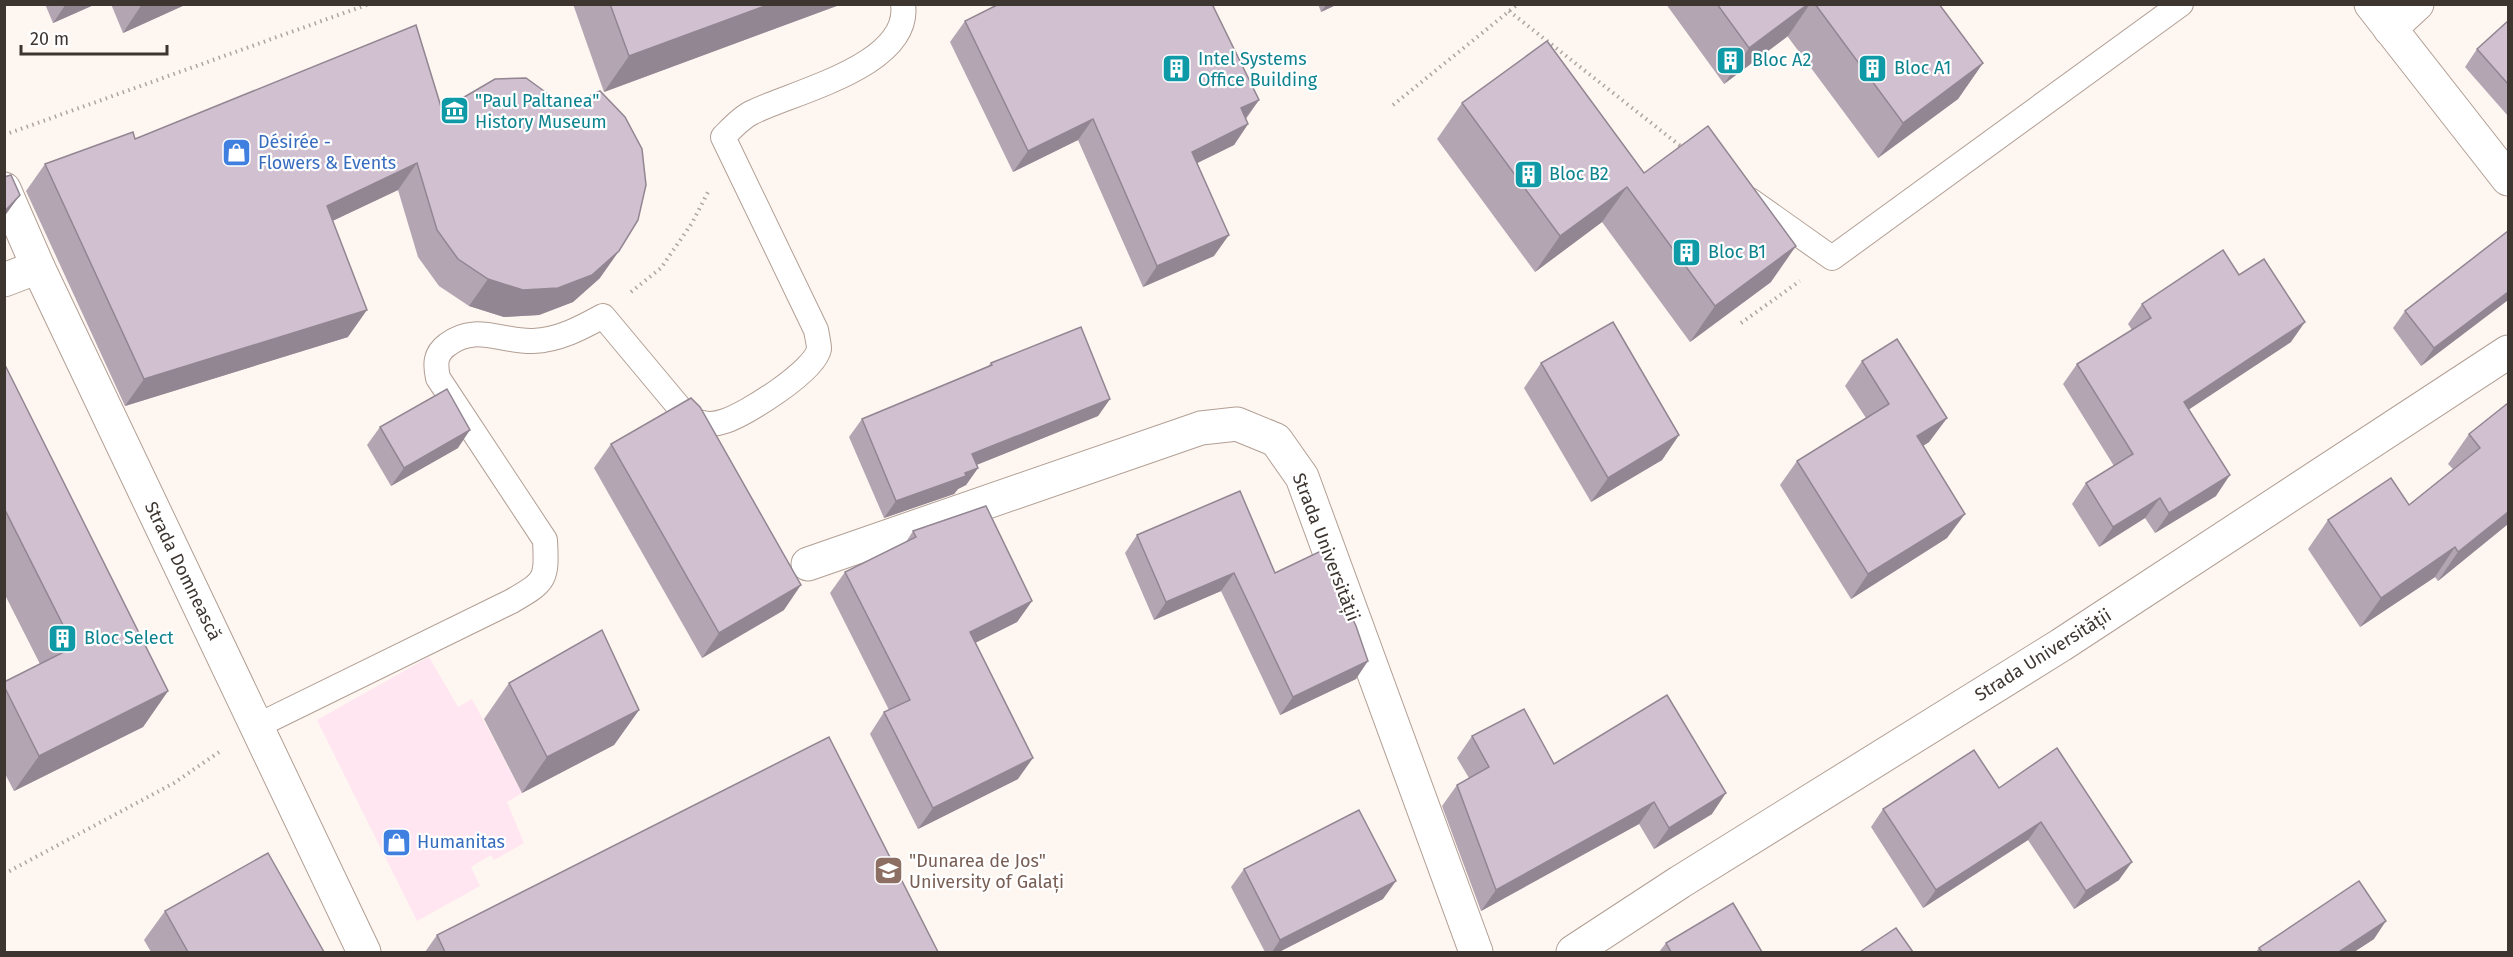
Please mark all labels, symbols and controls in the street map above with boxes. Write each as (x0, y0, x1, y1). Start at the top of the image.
scale bar (21, 18, 166, 56)
text: 20 m (30, 28, 69, 50)
building icon: Bloc A2 (1715, 44, 1747, 76)
place label: Intel Systems Office Building (1198, 48, 1318, 91)
place label: Bloc A2 (1752, 49, 1812, 71)
building icon: Bloc A1 (1857, 52, 1889, 84)
building icon: Intel Systems Office Building (1161, 53, 1193, 85)
place label: Bloc A1 (1894, 57, 1951, 79)
place label: "Paul Paltanea" History Museum (475, 90, 607, 133)
museum icon: "Paul Paltanea" History Museum (438, 95, 470, 127)
place label: Désirée - Flowers & Events (258, 131, 396, 174)
shop icon: Désirée - Flowers & Events (221, 136, 253, 168)
building icon: Bloc B2 (1512, 158, 1544, 190)
place label: Bloc B2 (1549, 163, 1609, 185)
building icon: Bloc B1 (1671, 236, 1703, 268)
place label: Bloc B1 (1708, 241, 1766, 263)
street label: Strada Universității (1287, 470, 1364, 625)
street label: Strada Domnească (140, 498, 226, 644)
street label: Strada Universității (1971, 604, 2116, 707)
building icon: Bloc Select (47, 622, 79, 654)
place label: Bloc Select (84, 627, 174, 649)
shop icon: Humanitas (380, 826, 412, 858)
place label: Humanitas (417, 831, 505, 853)
place label: "Dunarea de Jos" University of Galați (909, 850, 1064, 894)
school or university icon: "Dunarea de Jos" University of Galați (872, 855, 904, 887)

